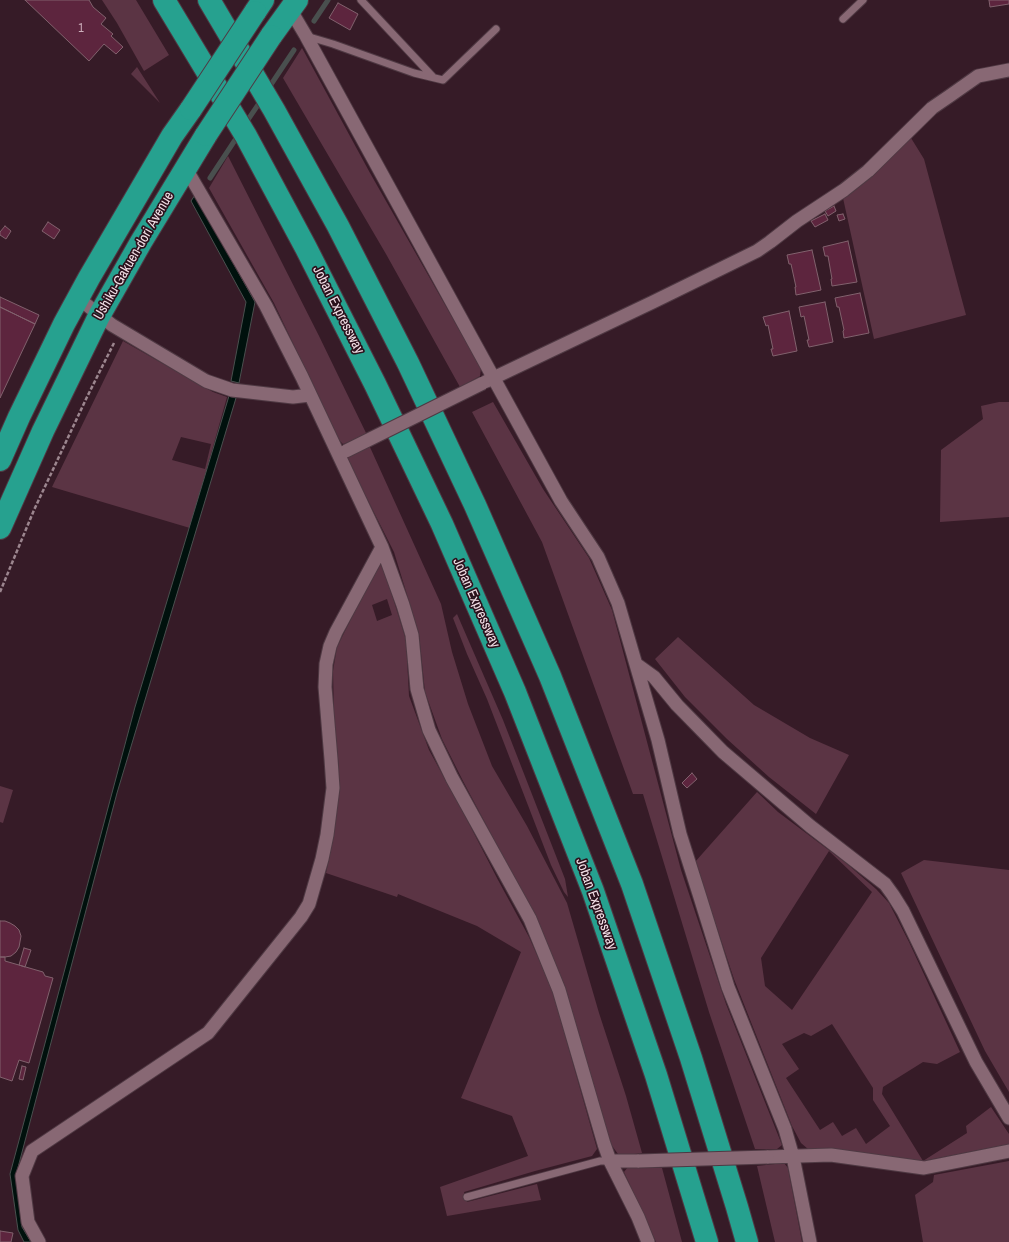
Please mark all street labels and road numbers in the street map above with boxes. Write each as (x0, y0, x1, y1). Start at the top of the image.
street label: Ushiku-Gakuen-dori Avenue (90, 189, 178, 323)
street label: Joban Expressway (309, 263, 367, 357)
street label: Joban Expressway (449, 556, 503, 650)
street label: Joban Expressway (572, 856, 620, 952)

